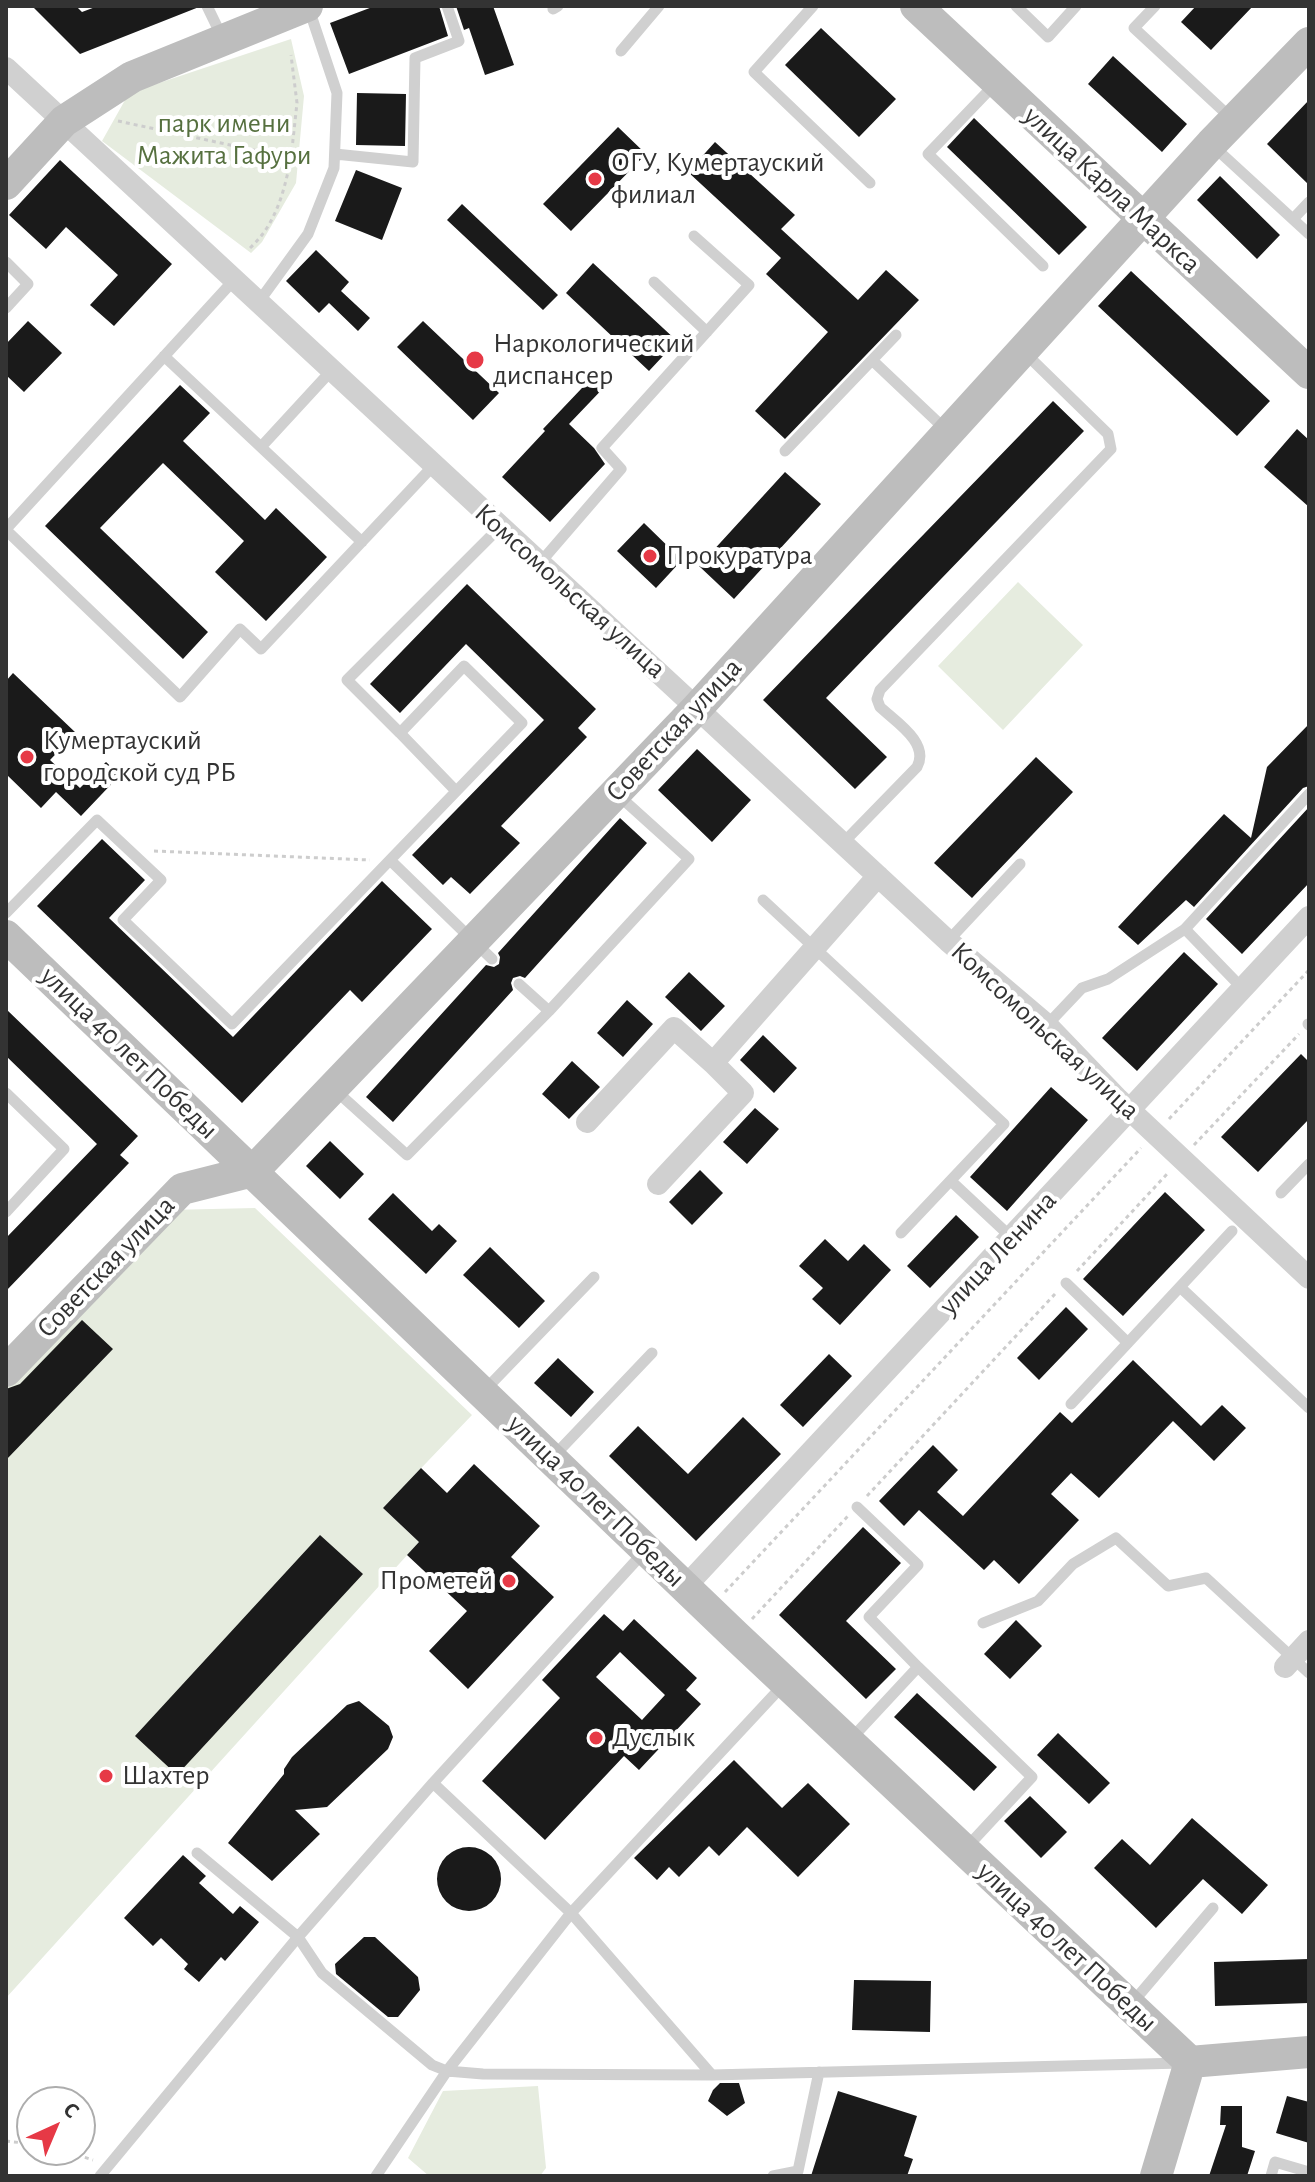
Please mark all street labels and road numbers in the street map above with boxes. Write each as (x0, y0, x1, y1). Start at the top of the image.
street label: улица Карла Маркса (1016, 99, 1208, 281)
street label: Комсомольская улица (467, 496, 673, 686)
street label: Советская улица (599, 651, 749, 809)
street label: Комсомольская улица (944, 935, 1146, 1127)
street label: улица 40 лет Победы (33, 960, 225, 1146)
street label: улица Ленина (932, 1184, 1064, 1322)
street label: Советская улица (30, 1189, 182, 1345)
street label: улица 40 лет Победы (500, 1408, 692, 1594)
street label: улица 40 лет Победы (970, 1855, 1164, 2039)

